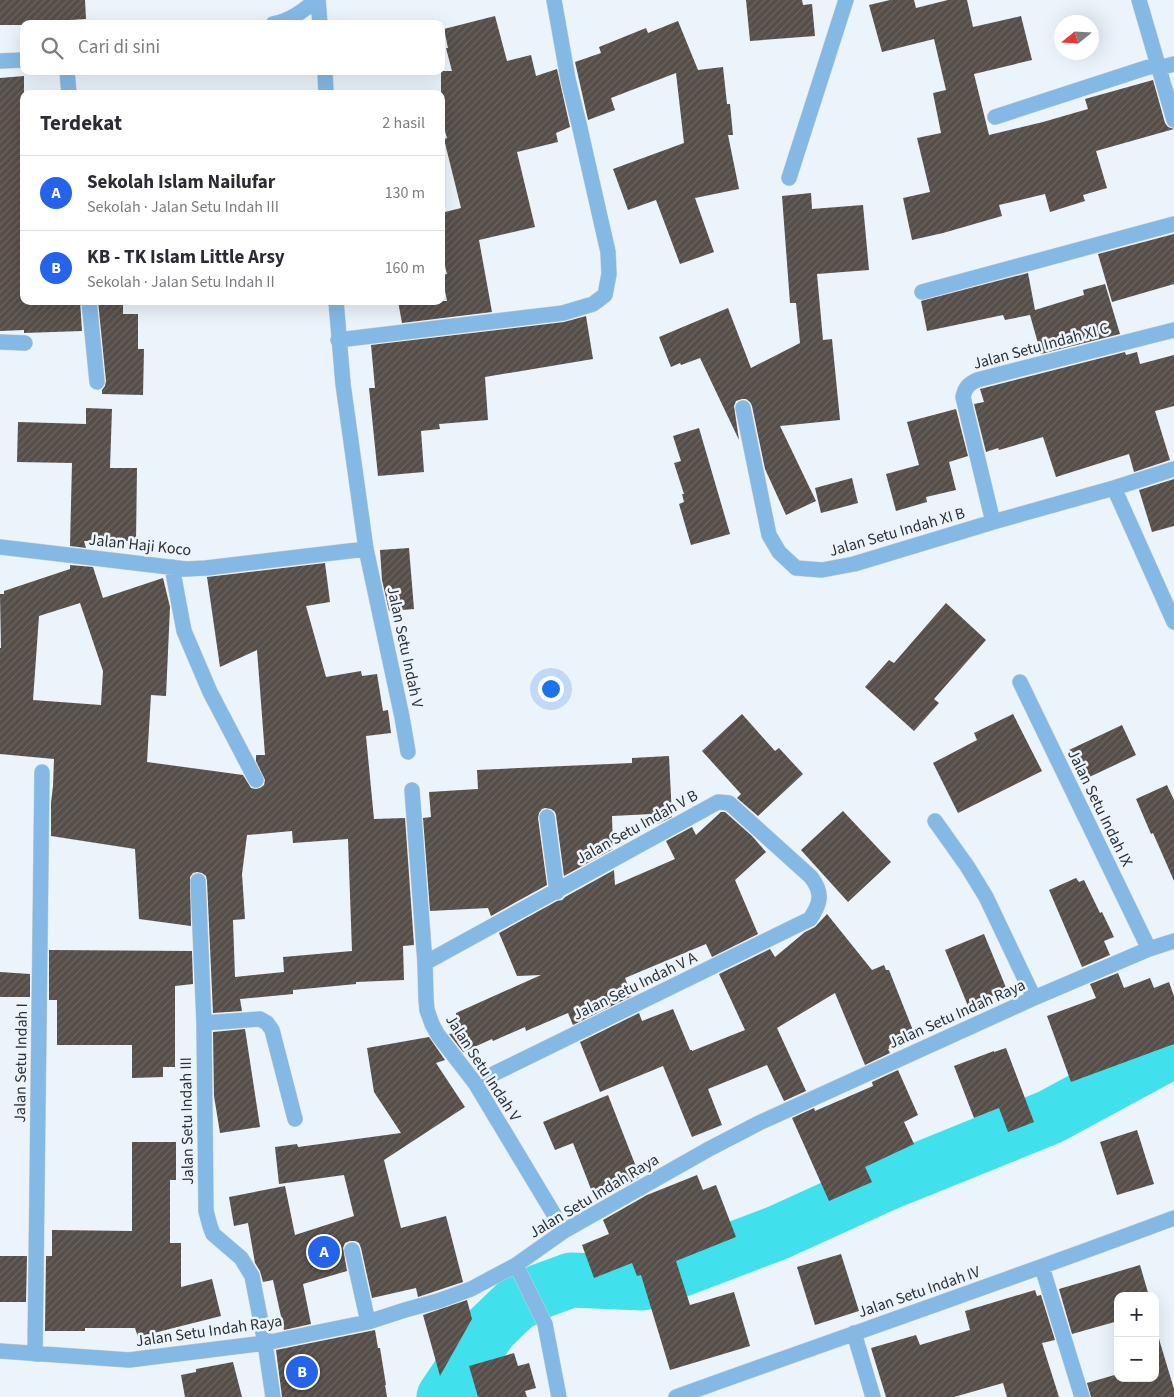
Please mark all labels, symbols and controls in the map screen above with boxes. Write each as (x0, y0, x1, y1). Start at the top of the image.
north arrow (1054, 15, 1099, 60)
search box (20, 20, 445, 75)
icon: search (38, 34, 66, 62)
text: Cari di sini (78, 34, 160, 61)
text: Terdekat (40, 108, 122, 138)
text: 2 hasil (382, 112, 425, 134)
text: Sekolah Islam Nailufar (87, 169, 275, 196)
text: A (51, 182, 61, 204)
text: 130 m (385, 182, 425, 204)
text: Sekolah · Jalan Setu Indah III (87, 196, 279, 218)
text: KB - TK Islam Little Arsy (87, 244, 285, 271)
text: B (51, 257, 61, 279)
text: 160 m (385, 257, 425, 279)
text: Sekolah · Jalan Setu Indah II (87, 271, 275, 293)
street label: Jalan Setu Indah XI C (971, 317, 1111, 375)
street label: Jalan Setu Indah XI B (827, 502, 967, 562)
street label: Jalan Haji Koco (88, 529, 192, 561)
street label: Jalan Setu Indah V (381, 584, 429, 710)
your location (538, 676, 564, 702)
street label: Jalan Setu Indah IX (1062, 746, 1138, 870)
street label: Jalan Setu Indah V B (572, 784, 702, 870)
street label: Jalan Setu Indah V A (569, 946, 701, 1026)
street label: Jalan Setu Indah Raya (885, 974, 1029, 1054)
street label: Jalan Setu Indah I (9, 1003, 33, 1123)
street label: Jalan Setu Indah V (440, 1010, 526, 1126)
street label: Jalan Setu Indah III (175, 1057, 199, 1185)
street label: Jalan Setu Indah Raya (525, 1149, 663, 1243)
pin: A (308, 1233, 340, 1271)
street label: Jalan Setu Indah IV (855, 1261, 984, 1323)
map controls (1114, 1292, 1159, 1382)
button: + (1114, 1292, 1159, 1337)
street label: Jalan Setu Indah Raya (134, 1310, 284, 1352)
button: − (1114, 1337, 1159, 1382)
pin: B (286, 1353, 318, 1391)

